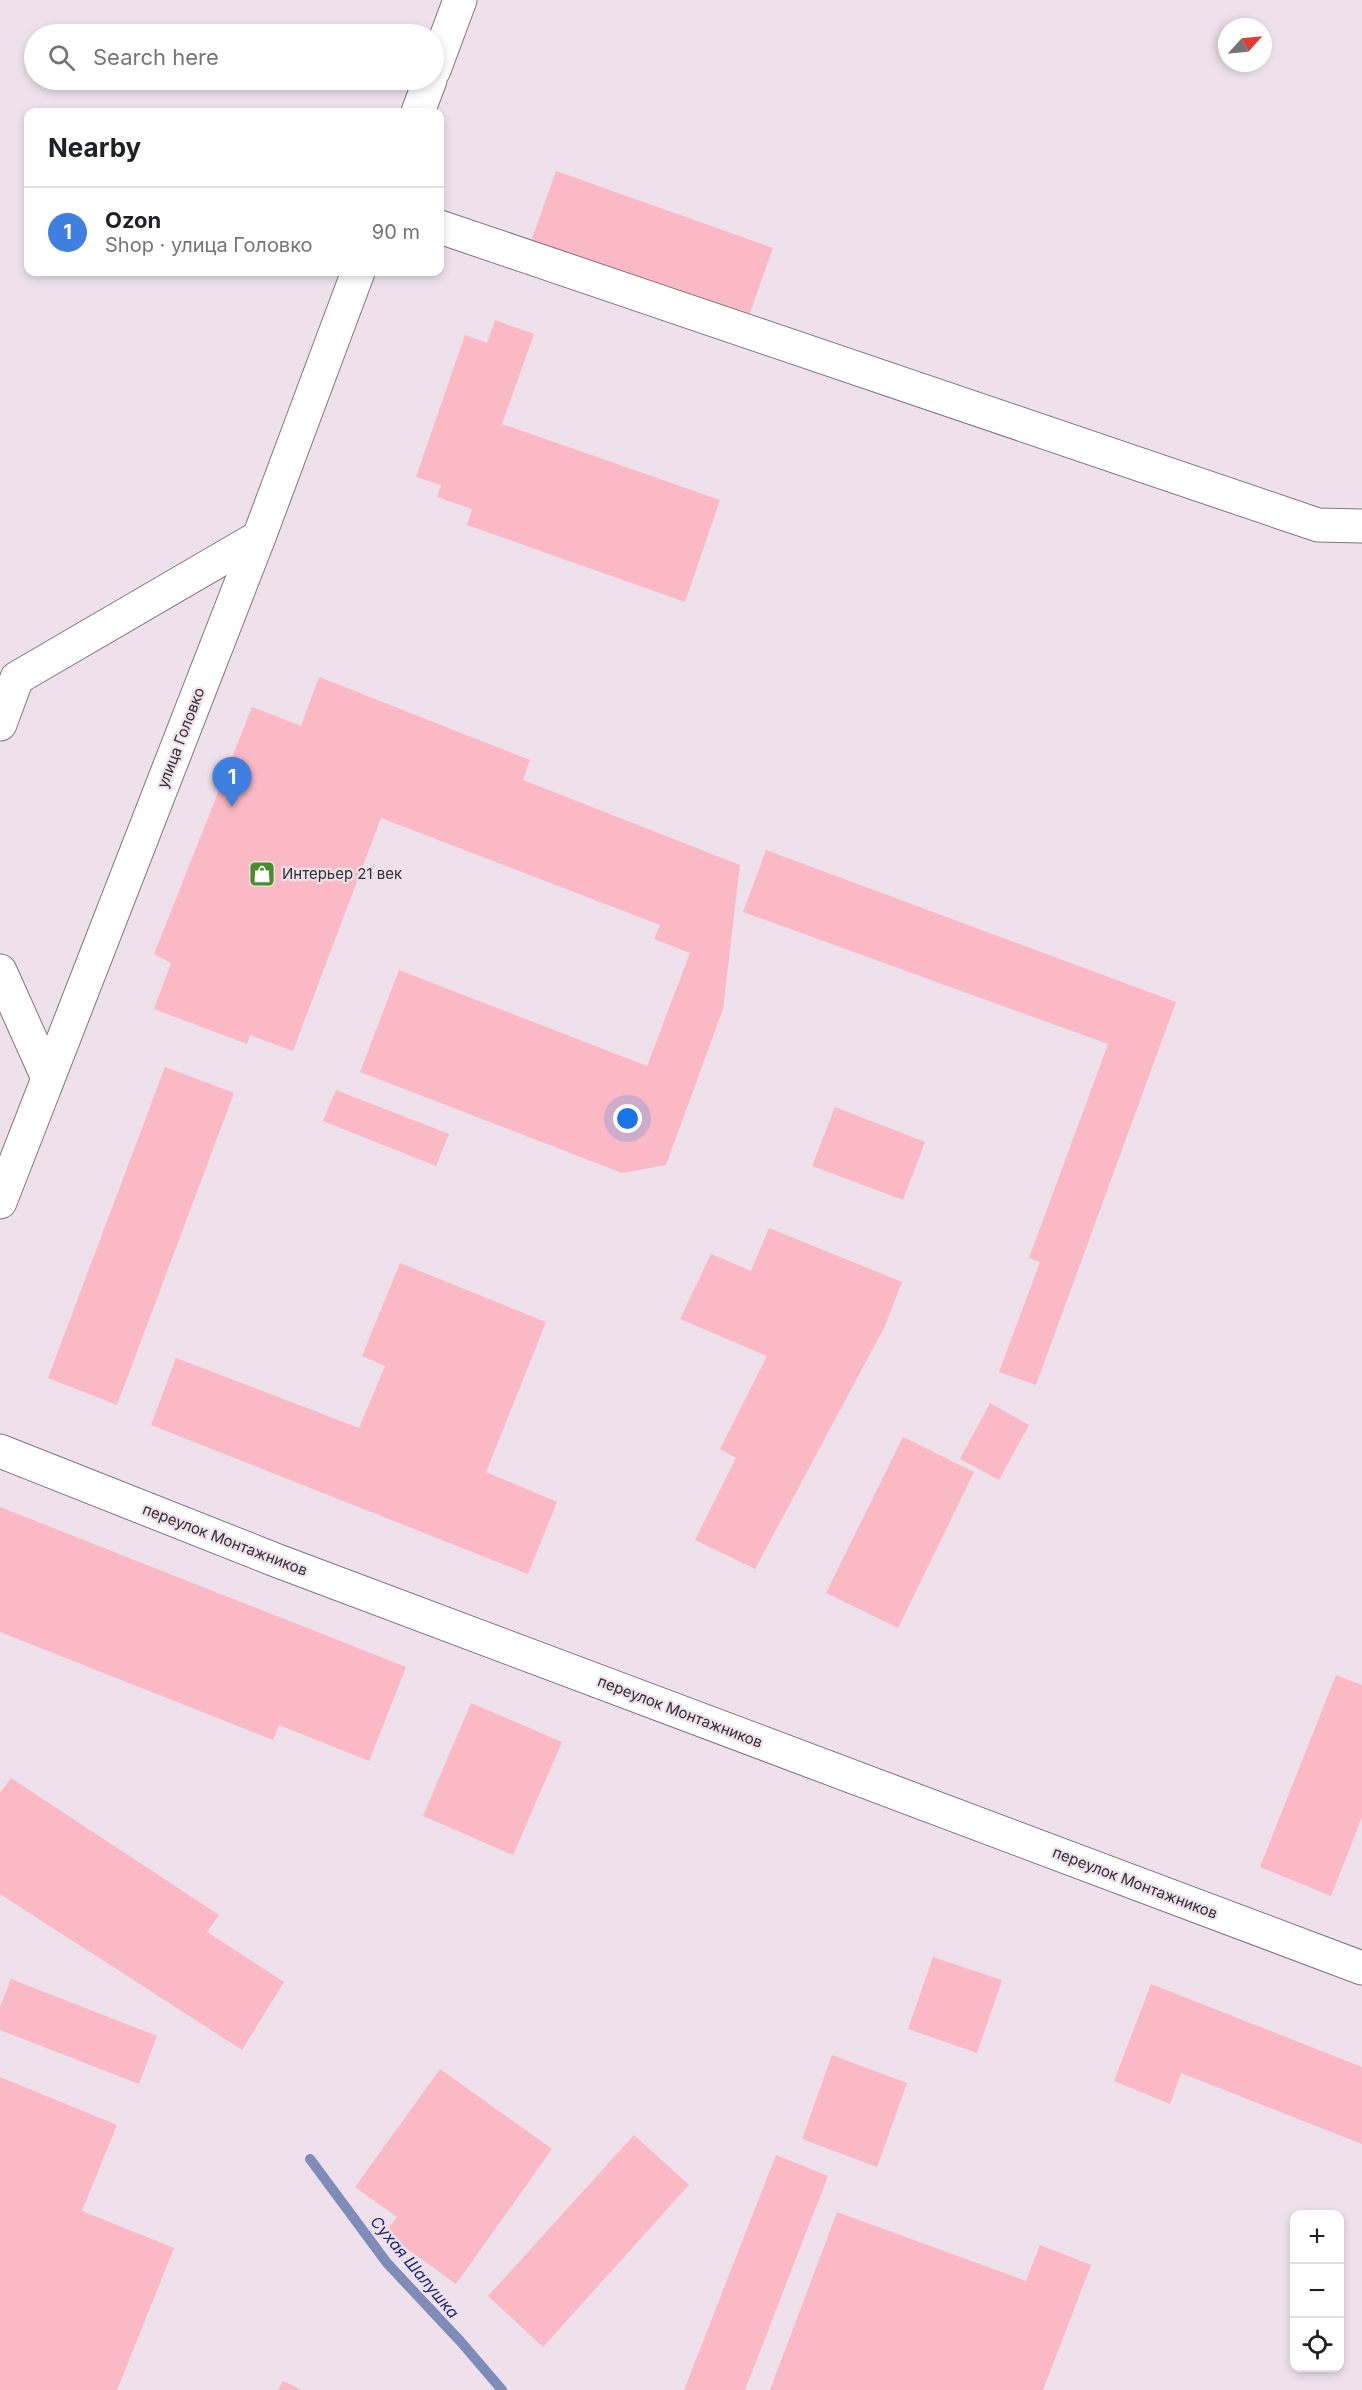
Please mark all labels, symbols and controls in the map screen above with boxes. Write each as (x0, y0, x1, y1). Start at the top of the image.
north arrow (1218, 18, 1272, 72)
search box (24, 24, 444, 90)
icon: search (45, 41, 78, 74)
text: Search here (93, 44, 219, 70)
text: Nearby (48, 132, 141, 163)
text: Ozon (105, 207, 161, 233)
text: 1 (63, 220, 72, 244)
text: 90 m (372, 220, 420, 244)
text: Shop · улица Головко (105, 233, 313, 257)
street label: улица Головко (153, 685, 208, 791)
pin: 1 (212, 758, 252, 807)
shop icon: Интерьер 21 век (247, 859, 277, 889)
place label: Интерьер 21 век (282, 864, 402, 883)
your location (613, 1104, 642, 1133)
street label: переулок Монтажников (140, 1499, 310, 1580)
street label: переулок Монтажников (595, 1671, 765, 1752)
street label: переулок Монтажников (1050, 1842, 1220, 1923)
map controls (1290, 2210, 1344, 2372)
button: + (1290, 2210, 1344, 2264)
water label: Сухая Шалушка (366, 2212, 464, 2322)
button: − (1290, 2264, 1344, 2318)
button: locate (1290, 2318, 1344, 2372)

